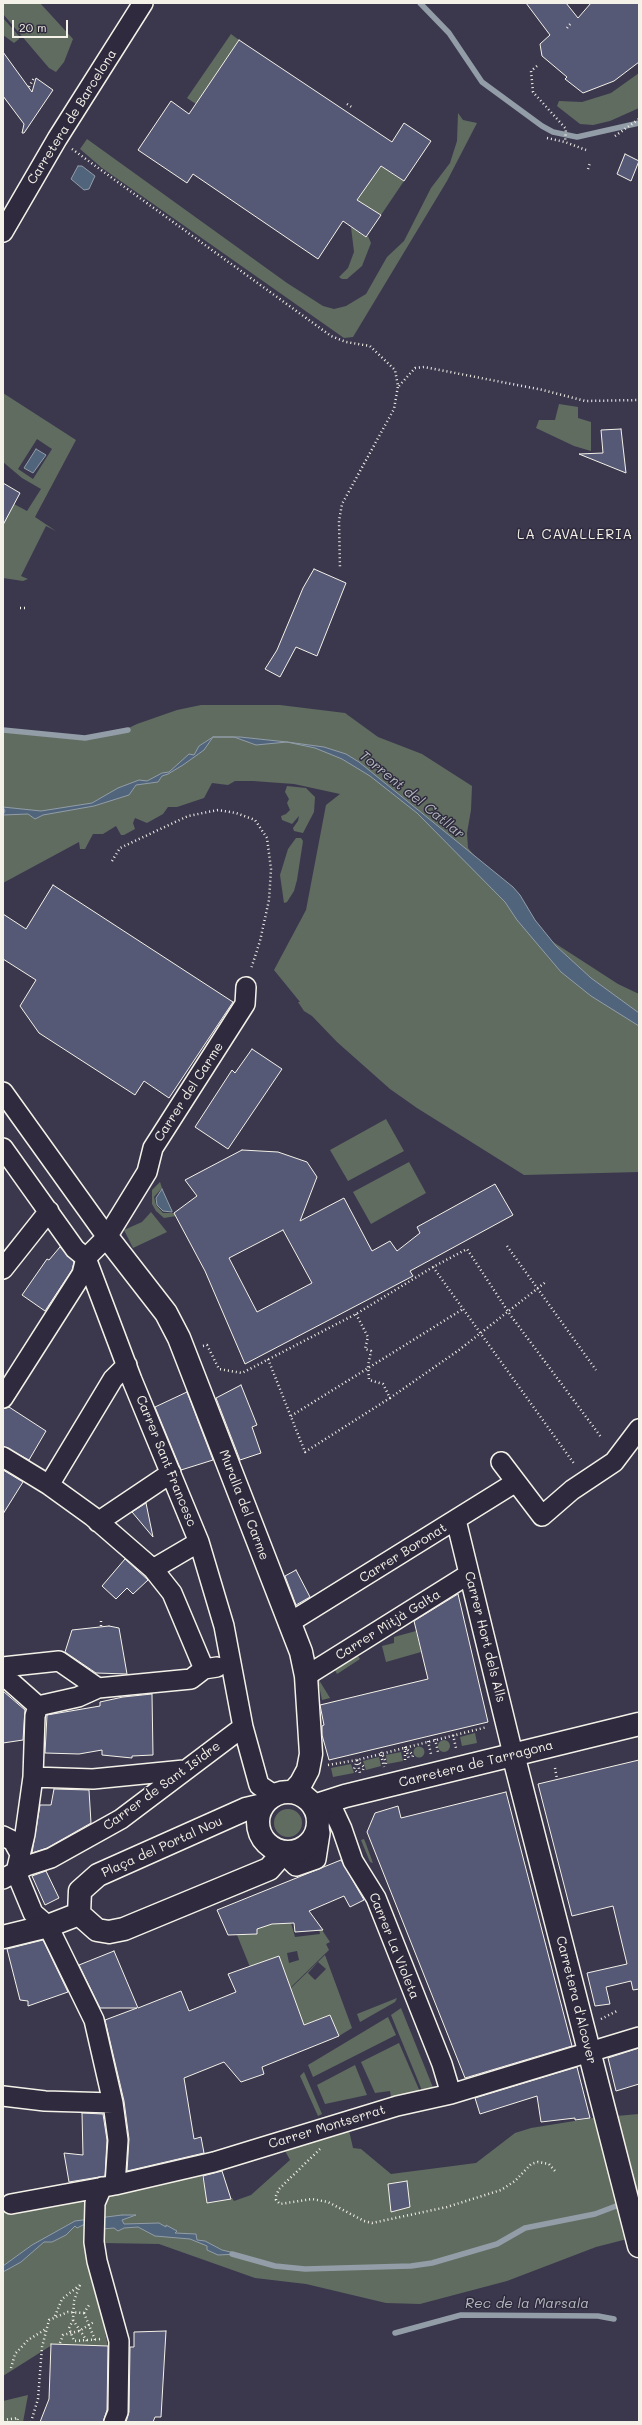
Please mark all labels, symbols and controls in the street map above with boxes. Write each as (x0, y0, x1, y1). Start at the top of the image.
scale bar (14, 12, 70, 38)
text: 20 m (19, 19, 47, 35)
street label: Carretera de Barcelona (24, 47, 120, 187)
district label: LA CAVALLERIA (517, 527, 633, 543)
water label: Torrent del Catllar (356, 747, 468, 843)
street label: Carrer del Carme (151, 1039, 227, 1145)
street label: Carrer Sant Francesc (132, 1393, 200, 1529)
street label: Muralla del Carme (216, 1448, 272, 1562)
street label: Carrer Boronat (356, 1520, 450, 1586)
street label: Carrer Hort dels Alls (461, 1570, 509, 1704)
street label: Carrer Mitjà Galta (333, 1586, 443, 1664)
street label: Carretera de Tarragona (397, 1737, 555, 1791)
street label: Carrer de Sant Isidre (100, 1738, 224, 1834)
street label: Plaça del Portal Nou (99, 1813, 225, 1881)
street label: Carrer La Violeta (366, 1890, 422, 2002)
street label: Carretera d'Alcover (553, 1934, 599, 2066)
street label: Carrer Montserrat (267, 2102, 387, 2152)
water label: Rec de la Marsala (465, 2296, 589, 2312)

